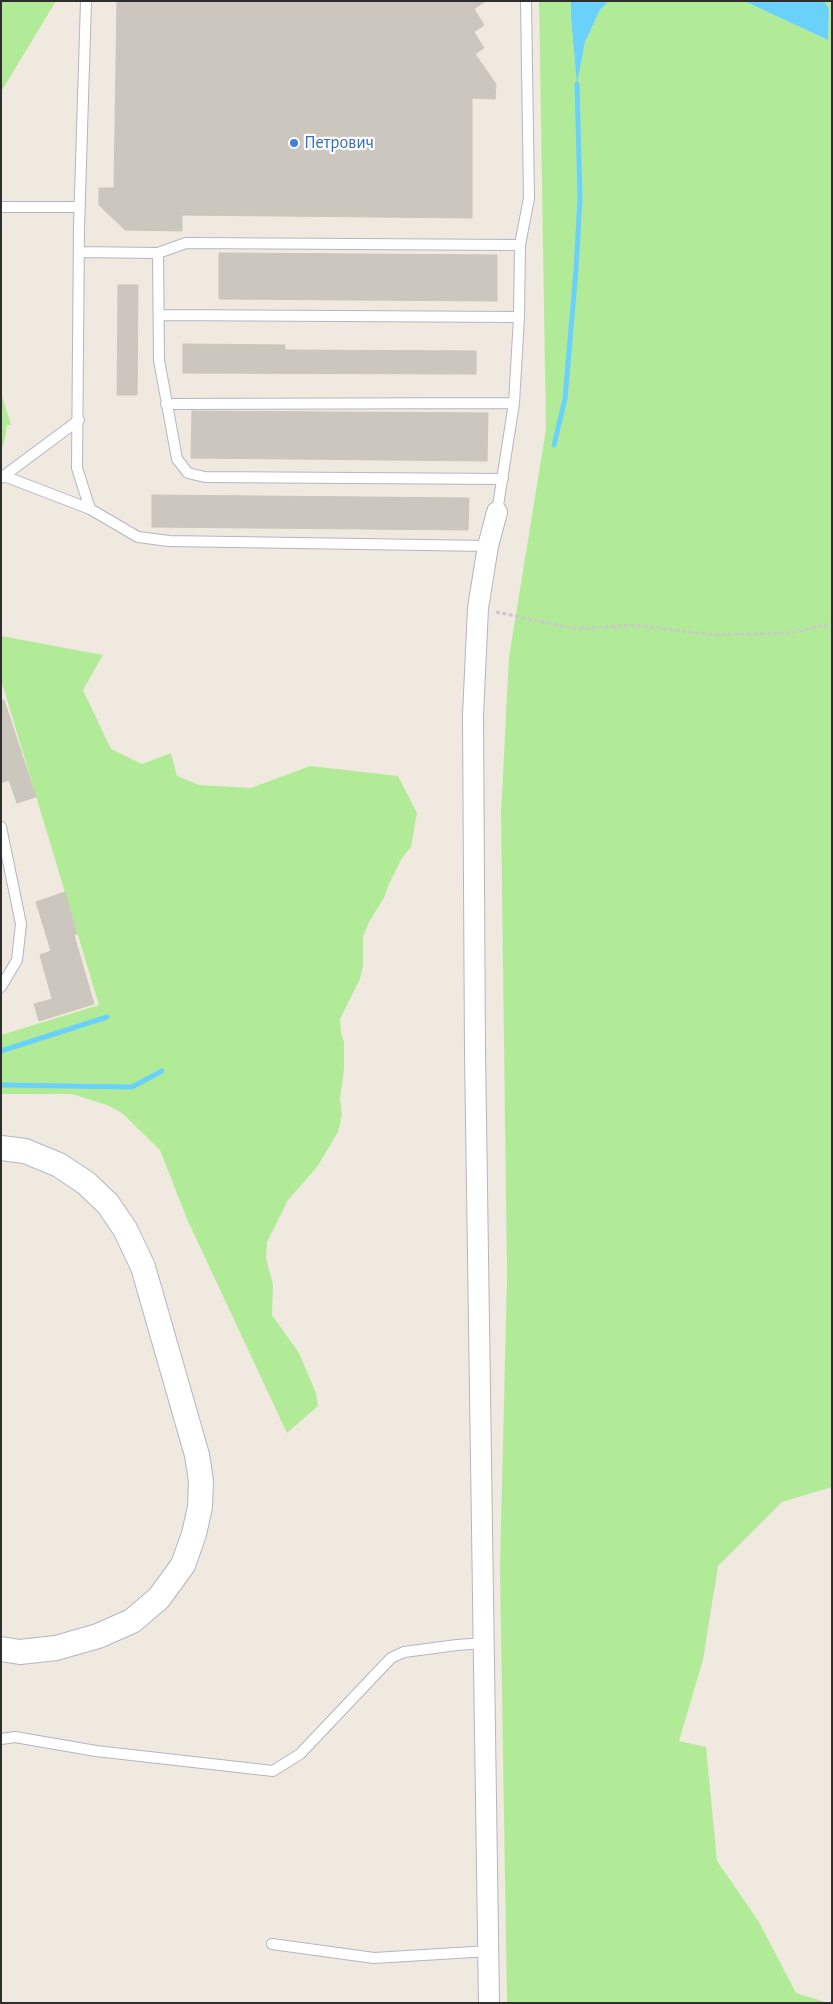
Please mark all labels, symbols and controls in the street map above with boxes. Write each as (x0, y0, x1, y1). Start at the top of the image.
place label: Петрович (304, 132, 374, 154)
marker: Петрович (288, 137, 300, 149)

